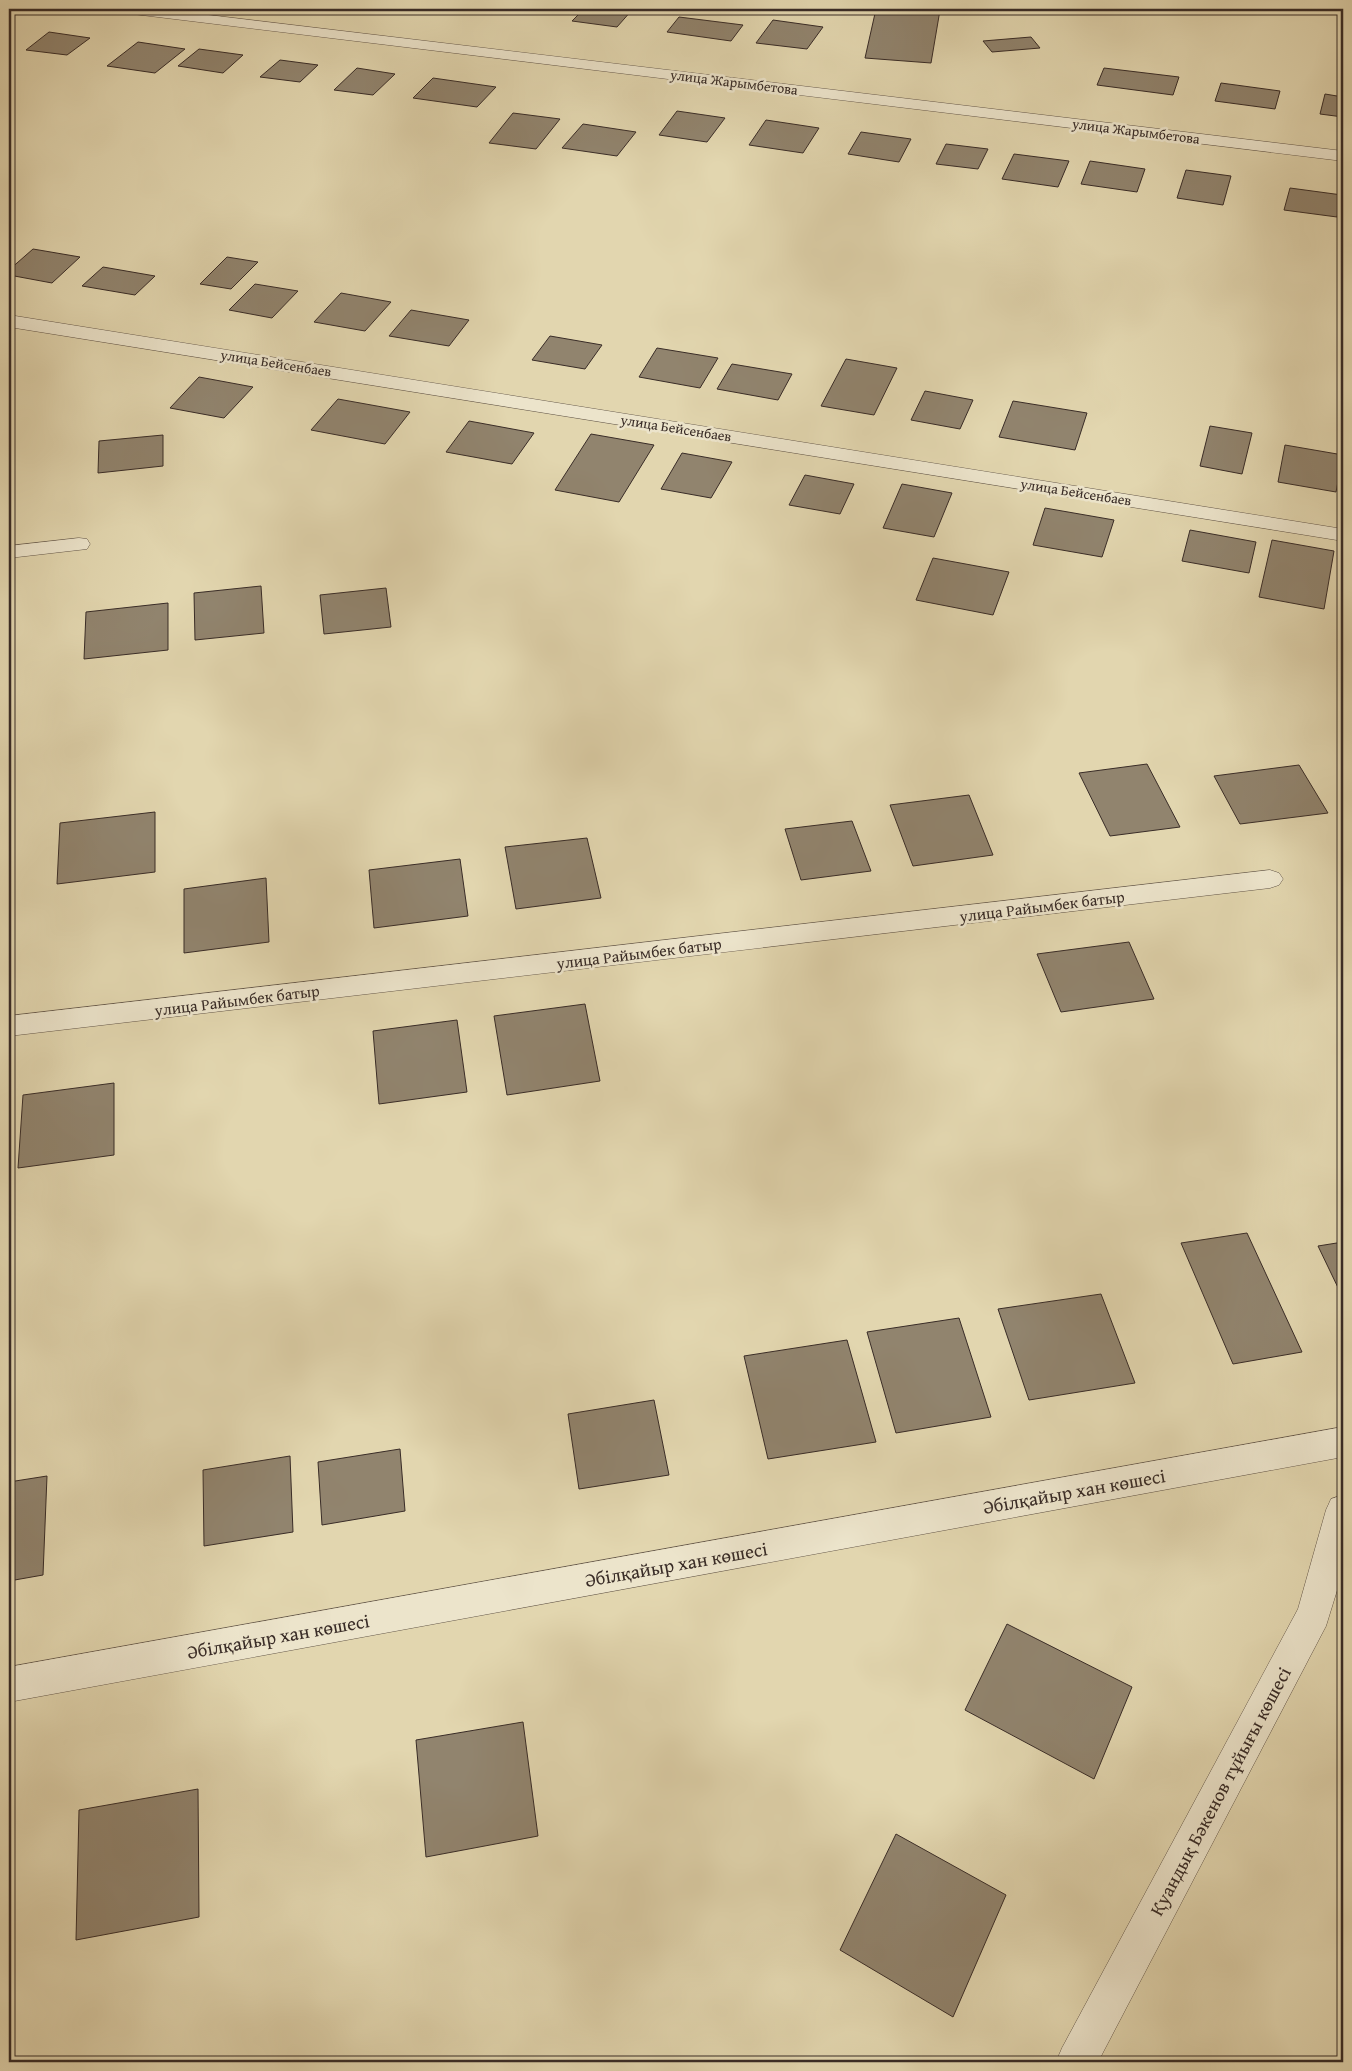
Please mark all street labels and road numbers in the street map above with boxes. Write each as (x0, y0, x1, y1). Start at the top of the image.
street label: улица Жарымбетова (668, 64, 799, 100)
street label: улица Жарымбетова (1070, 113, 1201, 149)
street label: улица Бейсенбаев (218, 344, 333, 382)
street label: улица Бейсенбаев (618, 409, 733, 447)
street label: улица Бейсенбаев (1018, 473, 1133, 511)
street label: улица Райымбек батыр (957, 884, 1126, 928)
street label: улица Райымбек батыр (554, 931, 723, 975)
street label: улица Райымбек батыр (152, 978, 321, 1022)
street label: Әбілқайыр хан көшесі (981, 1461, 1167, 1521)
street label: Әбілқайыр хан көшесі (583, 1534, 769, 1594)
street label: Әбілқайыр хан көшесі (185, 1606, 371, 1666)
street label: Қуандық Бәкенов тұйығы көшесі (1142, 1662, 1298, 1920)

